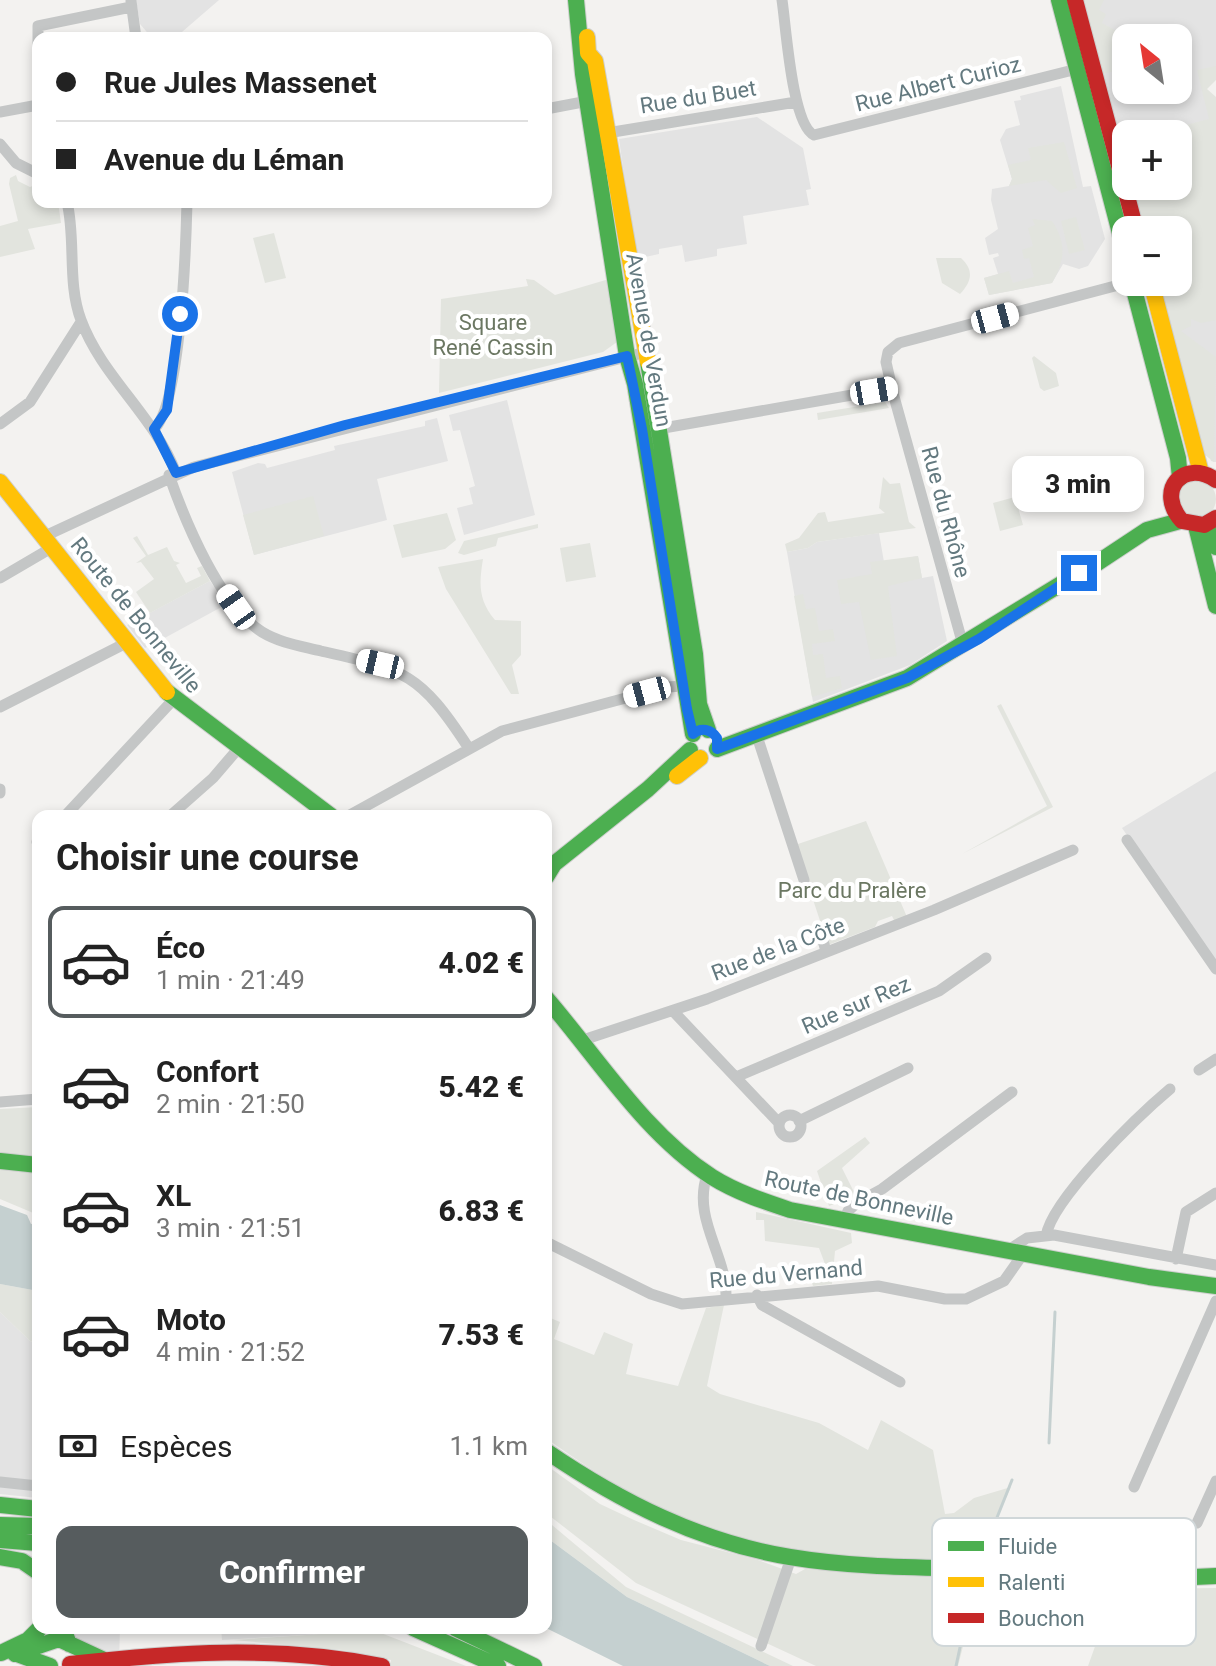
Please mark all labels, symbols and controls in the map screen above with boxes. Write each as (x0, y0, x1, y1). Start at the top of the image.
north arrow (1112, 24, 1192, 104)
map controls (1112, 24, 1192, 296)
street label: Rue Albert Curioz (853, 51, 1023, 117)
text: Rue Jules Massenet (104, 65, 377, 100)
street label: Rue du Buet (638, 75, 758, 119)
button: + (1112, 120, 1192, 200)
text: Avenue du Léman (104, 142, 344, 177)
button: − (1112, 216, 1192, 296)
street label: Avenue de Verdun (621, 251, 677, 429)
route start (162, 296, 198, 332)
car (969, 300, 1021, 336)
park label: Square René Cassin (433, 310, 554, 360)
car (848, 375, 900, 407)
street label: Rue du Rhône (916, 444, 976, 580)
callout: 3 min (1013, 457, 1145, 513)
text: 3 min (1045, 469, 1111, 499)
street label: Route de Bonneville (66, 532, 206, 698)
route end (1061, 555, 1097, 591)
car (212, 580, 260, 634)
car (354, 647, 406, 681)
car (621, 674, 673, 710)
text: Choisir une course (56, 837, 359, 879)
park label: Parc du Pralère (778, 878, 926, 903)
street label: Rue de la Côte (708, 912, 848, 986)
icon: car (60, 926, 132, 998)
text: Éco (156, 930, 205, 965)
text: 4.02 € (438, 945, 524, 980)
text: 1 min · 21:49 (156, 965, 305, 995)
street label: Rue sur Rez (798, 971, 914, 1039)
icon: car (60, 1050, 132, 1122)
text: Confort (156, 1054, 259, 1089)
text: 5.42 € (438, 1069, 524, 1104)
text: 2 min · 21:50 (156, 1089, 305, 1119)
street label: Route de Bonneville (762, 1166, 956, 1230)
icon: car (60, 1174, 132, 1246)
text: XL (156, 1178, 191, 1213)
text: 6.83 € (438, 1193, 524, 1228)
text: 3 min · 21:51 (156, 1213, 305, 1243)
street label: Rue du Vernand (708, 1255, 864, 1293)
icon: car (60, 1298, 132, 1370)
text: Moto (156, 1302, 226, 1337)
text: 7.53 € (438, 1317, 524, 1352)
text: 4 min · 21:52 (156, 1337, 305, 1367)
icon: cash (56, 1424, 100, 1468)
text: Espèces (120, 1429, 232, 1464)
text: 1.1 km (449, 1431, 528, 1461)
legend (932, 1518, 1196, 1646)
button: Confirmer (56, 1526, 528, 1618)
text: Fluide (998, 1534, 1057, 1559)
text: Ralenti (998, 1570, 1065, 1595)
text: Bouchon (998, 1606, 1085, 1631)

